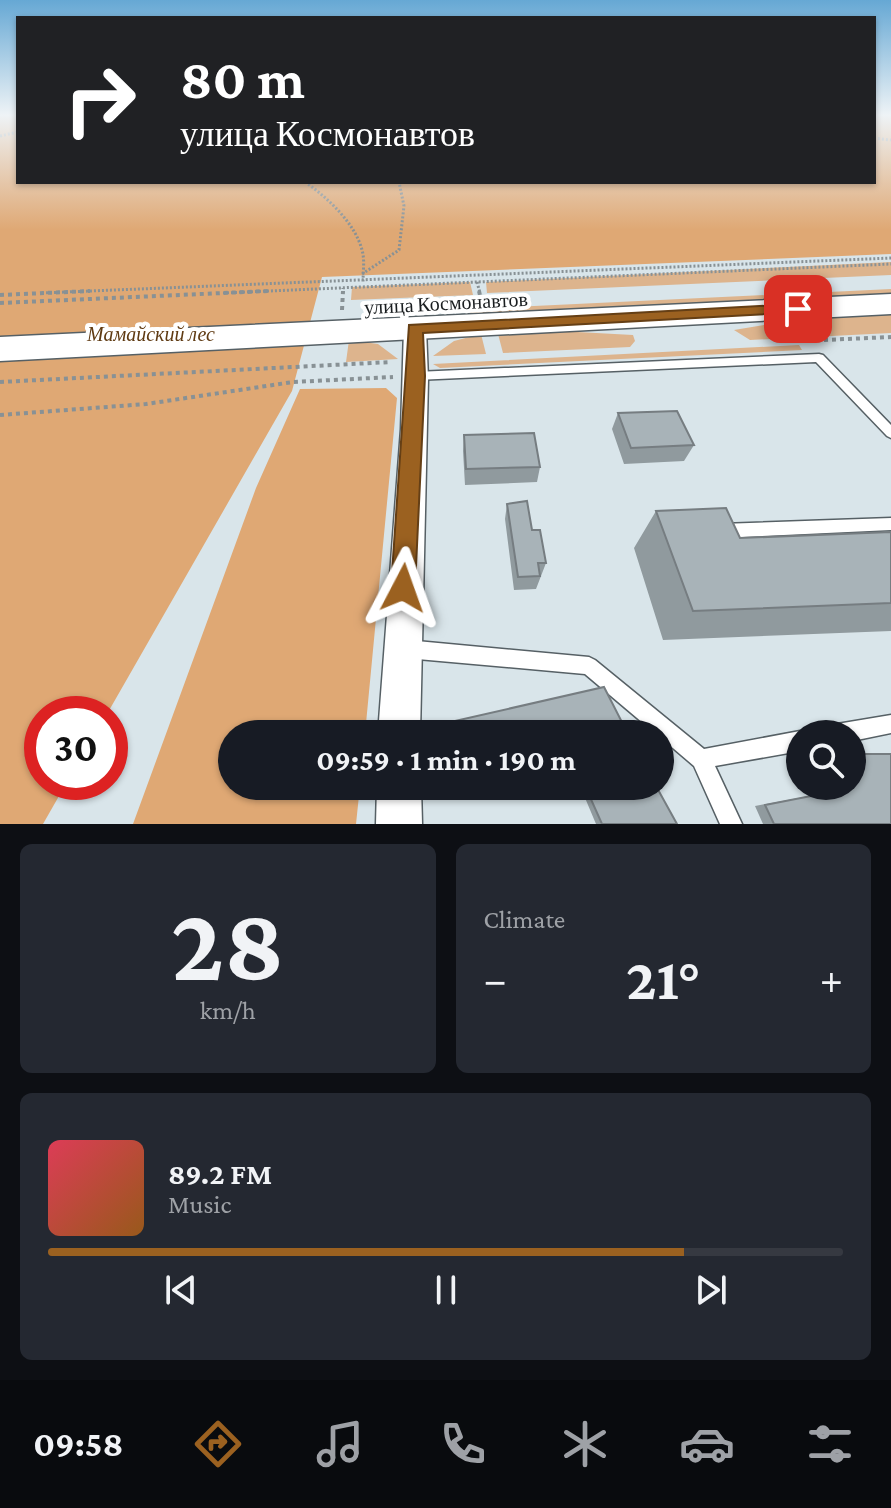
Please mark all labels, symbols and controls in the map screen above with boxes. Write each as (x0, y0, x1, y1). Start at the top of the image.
icon: right (48, 48, 152, 152)
text: 80 m (180, 48, 305, 110)
text: улица Космонавтов (180, 114, 475, 154)
pin (764, 275, 832, 343)
icon: arrive (776, 287, 820, 331)
street label: улица Космонавтов (364, 288, 529, 319)
park label: Мамайский лес (86, 323, 215, 345)
position arrow (361, 546, 445, 630)
speed limit sign: 30 (24, 696, 128, 800)
map controls (786, 720, 866, 800)
button: search (786, 720, 866, 800)
text: 09:59 · 1 min · 190 m (316, 743, 576, 776)
text: 28 (171, 886, 285, 1001)
text: Climate (484, 905, 565, 934)
text: 21° (626, 945, 701, 1012)
text: − (484, 955, 507, 1003)
text: + (820, 955, 843, 1003)
text: km/h (200, 996, 256, 1025)
text: 89.2 FM (168, 1157, 272, 1190)
text: Music (168, 1190, 231, 1219)
icon: previous (159, 1268, 203, 1312)
icon: pause (424, 1268, 468, 1312)
icon: next (689, 1268, 733, 1312)
icon: directions (190, 1416, 246, 1472)
icon: music (312, 1416, 368, 1472)
icon: phone (435, 1416, 491, 1472)
icon: climate (557, 1416, 613, 1472)
icon: car (679, 1416, 735, 1472)
icon: filters (802, 1416, 858, 1472)
text: 09:58 (33, 1424, 123, 1464)

